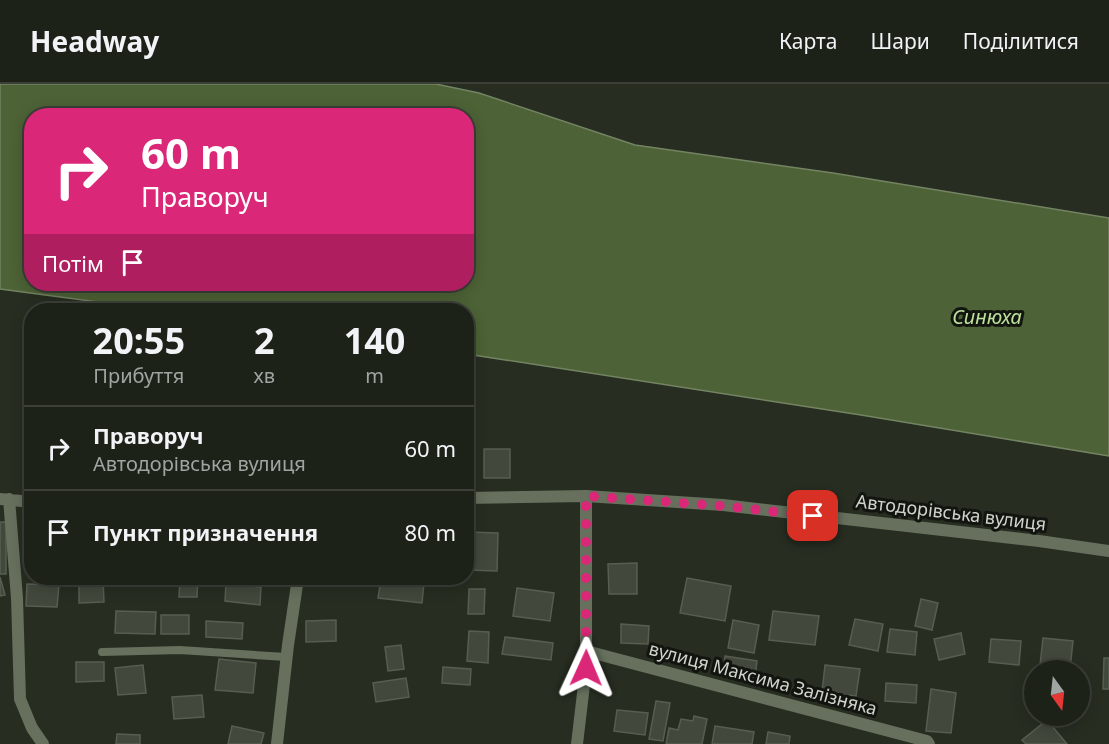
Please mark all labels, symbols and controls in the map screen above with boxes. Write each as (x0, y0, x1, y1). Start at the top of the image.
text: Headway (30, 22, 159, 60)
text: Карта (779, 27, 838, 55)
text: Шари (871, 27, 930, 55)
text: Поділитися (963, 27, 1079, 55)
text: 60 m (141, 124, 241, 181)
icon: right (42, 132, 120, 210)
text: Праворуч (141, 178, 269, 215)
icon: arrive (116, 246, 149, 279)
text: Потім (42, 248, 104, 278)
water label: Синюха (952, 303, 1022, 330)
text: 20:55 (93, 316, 185, 365)
text: 2 (254, 316, 275, 365)
text: 140 (344, 316, 405, 365)
text: Прибуття (93, 362, 184, 389)
text: хв (254, 362, 275, 389)
text: m (365, 362, 384, 389)
text: Праворуч (93, 420, 204, 450)
icon: right (42, 432, 75, 465)
text: 60 m (405, 433, 456, 463)
text: Автодорівська вулиця (93, 450, 306, 477)
street label: Автодорівська вулиця (855, 488, 1048, 536)
pin (787, 490, 838, 541)
icon: arrive (796, 499, 829, 532)
icon: arrive (42, 516, 75, 549)
text: Пункт призначення (93, 517, 318, 547)
text: 80 m (405, 517, 456, 547)
position arrow (554, 636, 618, 700)
street label: вулиця Максима Залізняка (647, 636, 880, 720)
north arrow (1024, 660, 1090, 726)
map controls (1024, 660, 1090, 726)

